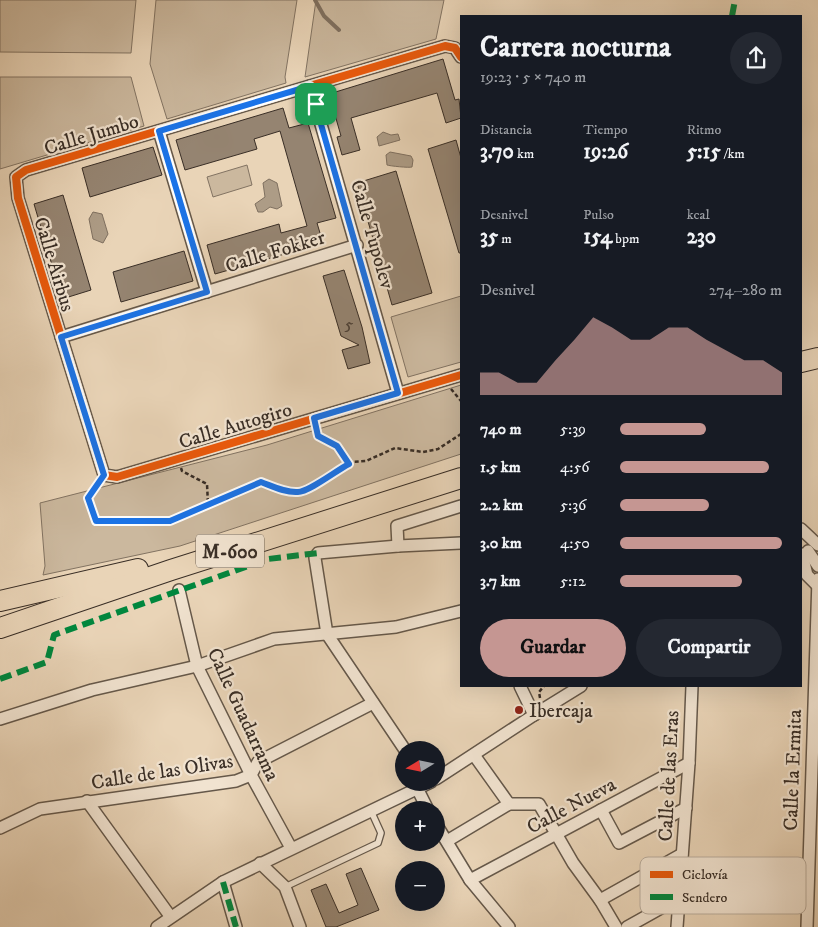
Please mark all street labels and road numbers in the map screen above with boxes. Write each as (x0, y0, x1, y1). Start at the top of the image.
street label: Calle Jumbo (41, 109, 142, 162)
street label: Calle Tupolev (344, 177, 399, 292)
street label: Calle Airbus (27, 214, 80, 315)
street label: Calle Fokker (223, 225, 329, 279)
street label: Calle Autogiro (176, 397, 295, 455)
road number: M-600 (196, 534, 264, 568)
street label: Calle Guadarrama (201, 644, 285, 786)
street label: Calle la Ermita (779, 708, 808, 831)
street label: Calle de las Eras (654, 710, 685, 842)
street label: Calle de las Olivas (89, 749, 235, 796)
street label: Calle Nueva (523, 772, 621, 840)

